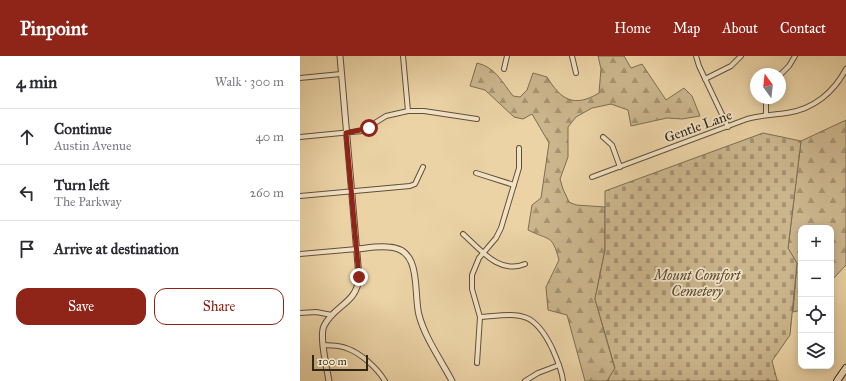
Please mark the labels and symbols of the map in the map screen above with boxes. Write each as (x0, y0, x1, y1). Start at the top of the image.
north arrow (750, 68, 786, 104)
street label: Gentle Lane (662, 106, 734, 147)
route start (360, 119, 378, 137)
park label: Mount Comfort Cemetery (652, 267, 742, 300)
route end (350, 268, 368, 286)
scale bar (312, 353, 368, 372)

